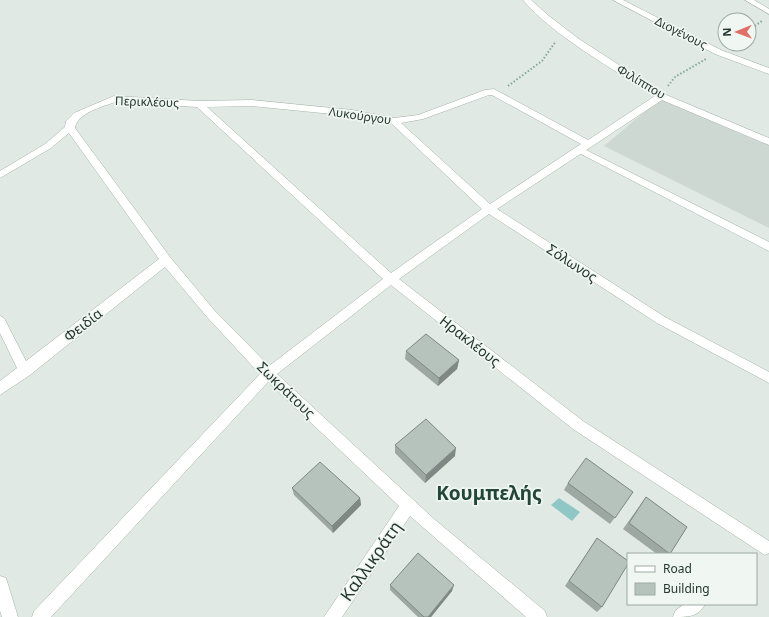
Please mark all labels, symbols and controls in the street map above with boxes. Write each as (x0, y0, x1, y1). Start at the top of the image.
street label: Διογένους (652, 12, 710, 53)
north arrow (717, 12, 757, 52)
text: N (719, 28, 734, 37)
street label: Φιλίππου (614, 60, 669, 103)
street label: Περικλέους (115, 92, 179, 111)
street label: Λυκούργου (328, 103, 392, 128)
street label: Σόλωνος (543, 239, 601, 286)
street label: Φειδία (59, 303, 106, 346)
street label: Ηρακλέους (436, 311, 505, 370)
street label: Σωκράτους (253, 357, 320, 422)
district label: Κουμπελής (436, 480, 542, 506)
street label: Καλλικράτη (335, 516, 407, 605)
legend (627, 553, 757, 605)
text: Road (663, 560, 692, 577)
text: Building (663, 580, 710, 597)

